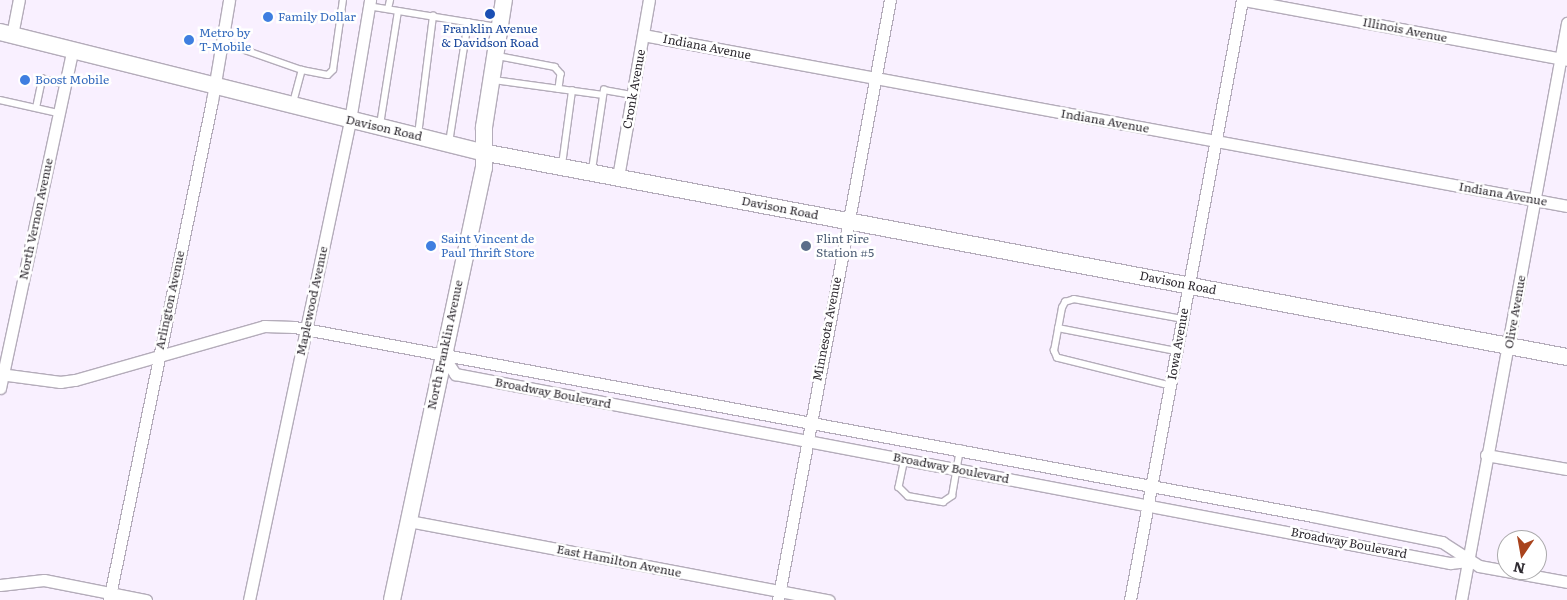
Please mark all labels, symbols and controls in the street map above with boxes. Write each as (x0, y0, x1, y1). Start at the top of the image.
marker: Franklin Avenue & Davidson Road (484, 8, 496, 20)
place label: Family Dollar (278, 10, 356, 24)
marker: Family Dollar (262, 11, 274, 23)
street label: Illinois Avenue (1362, 15, 1448, 45)
place label: Franklin Avenue & Davidson Road (441, 22, 539, 50)
place label: Metro by T-Mobile (199, 26, 251, 54)
street label: Indiana Avenue (662, 31, 752, 63)
marker: Metro by T-Mobile (183, 34, 195, 46)
street label: Cronk Avenue (620, 48, 648, 130)
place label: Boost Mobile (35, 73, 109, 87)
marker: Boost Mobile (19, 74, 31, 86)
street label: Indiana Avenue (1060, 106, 1150, 136)
street label: Davison Road (344, 112, 424, 144)
street label: North Vernon Avenue (16, 157, 56, 281)
street label: Indiana Avenue (1458, 179, 1548, 209)
street label: Davison Road (740, 193, 820, 223)
place label: Saint Vincent de Paul Thrift Store (441, 232, 535, 260)
place label: Flint Fire Station #5 (816, 232, 874, 260)
marker: Saint Vincent de Paul Thrift Store (425, 240, 437, 252)
marker: Flint Fire Station #5 (800, 240, 812, 252)
street label: Maplewood Avenue (293, 245, 331, 357)
street label: Arlington Avenue (152, 249, 188, 351)
street label: Davison Road (1138, 268, 1218, 298)
street label: Olive Avenue (1501, 274, 1529, 350)
street label: Minnesota Avenue (810, 276, 844, 382)
street label: North Franklin Avenue (424, 279, 466, 411)
street label: Iowa Avenue (1165, 307, 1191, 381)
street label: Broadway Boulevard (494, 375, 612, 411)
street label: Broadway Boulevard (892, 450, 1010, 486)
street label: Broadway Boulevard (1290, 525, 1408, 561)
north arrow (1497, 530, 1547, 580)
street label: East Hamilton Avenue (555, 542, 683, 580)
text: N (1511, 558, 1527, 580)

